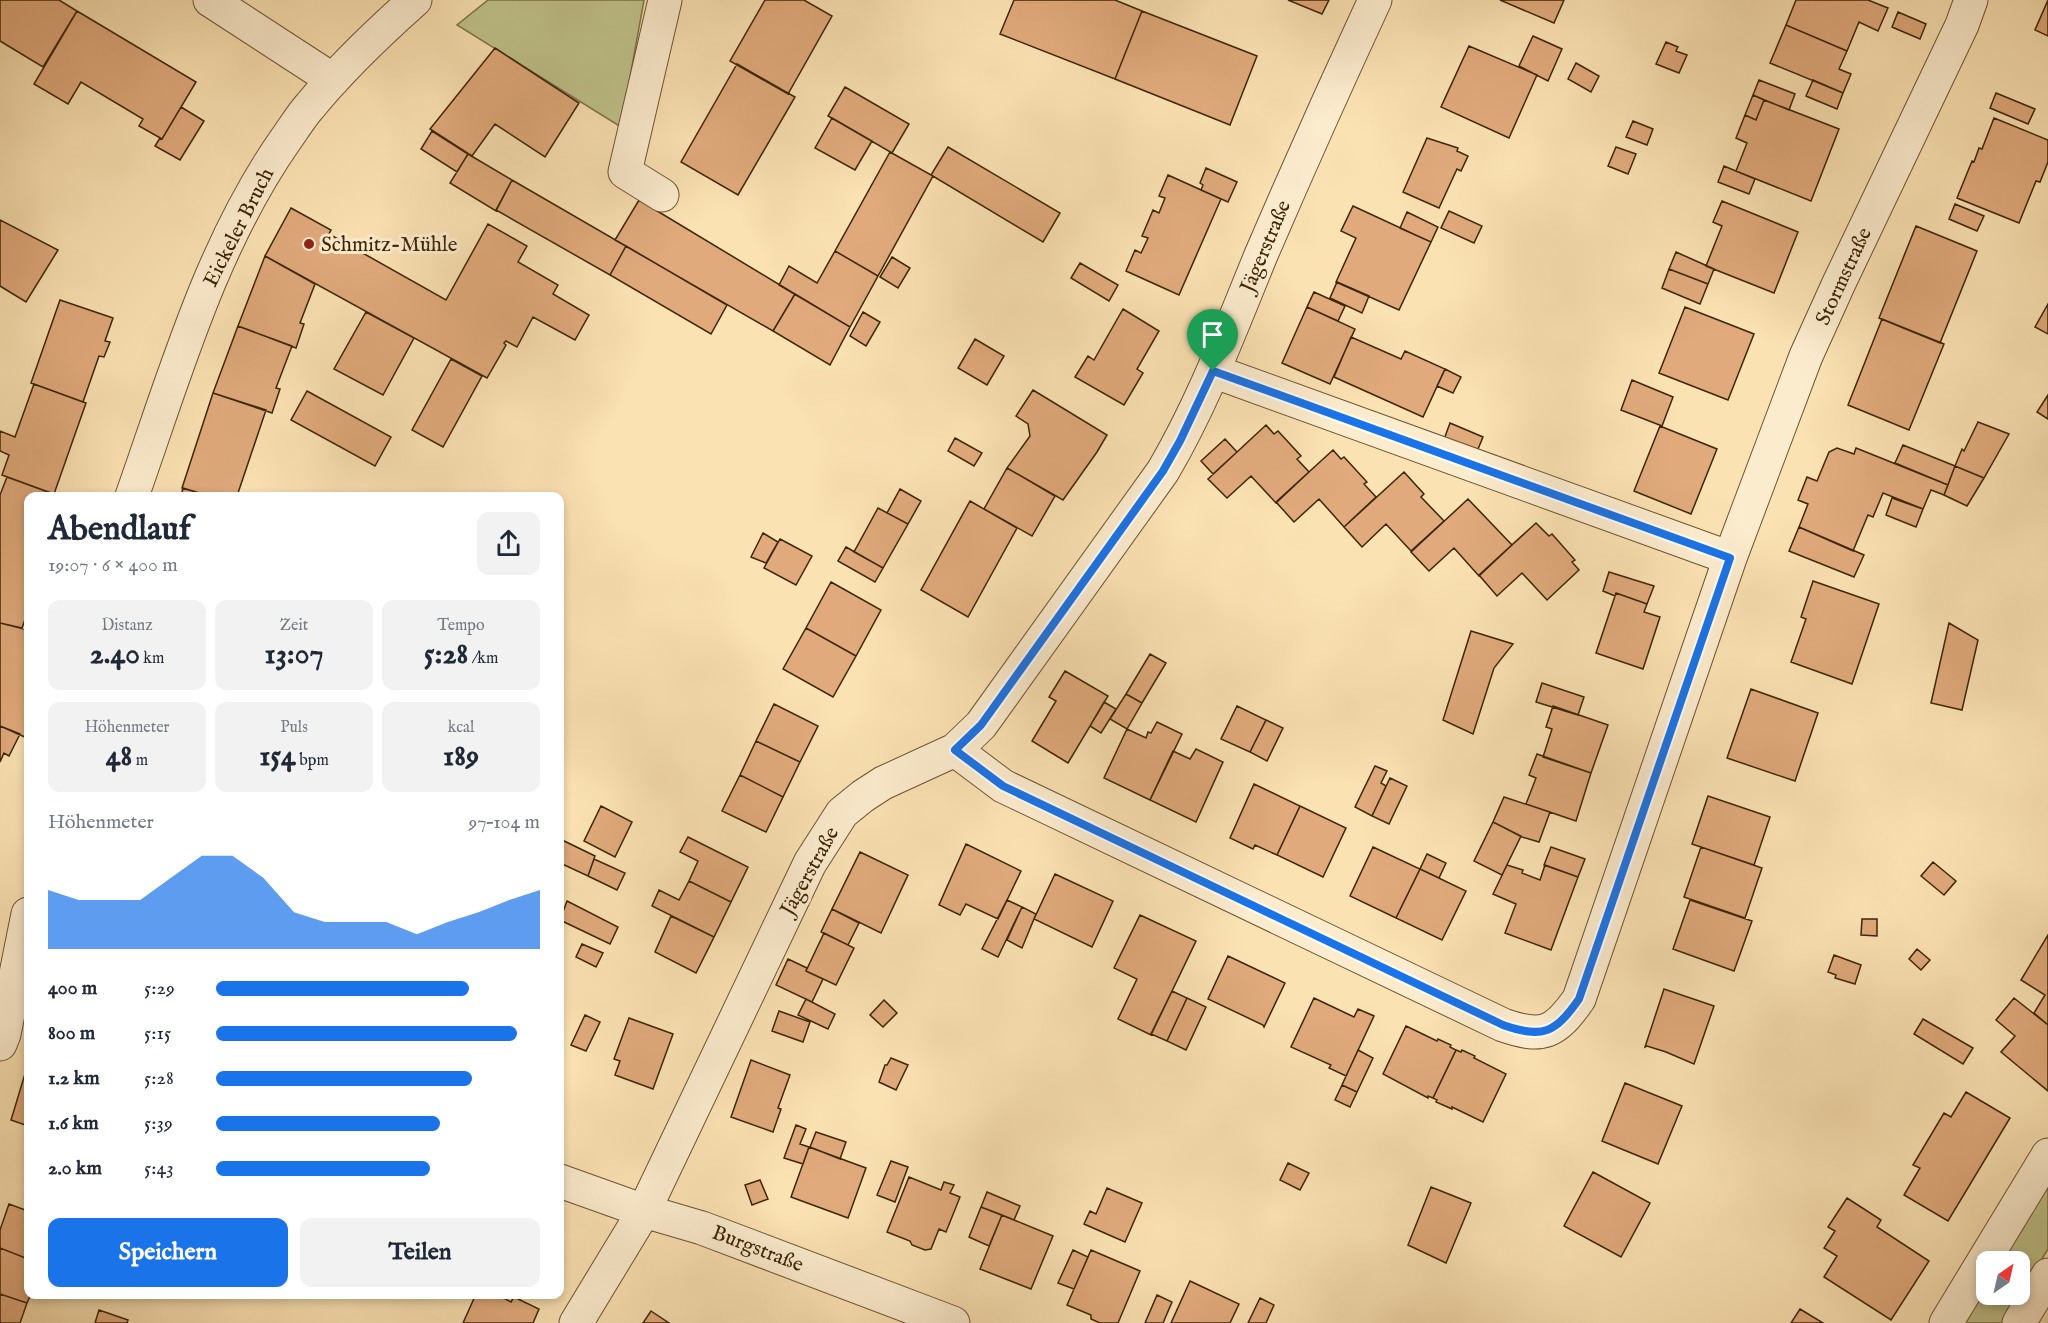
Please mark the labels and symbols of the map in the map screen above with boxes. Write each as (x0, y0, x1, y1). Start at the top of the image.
street label: Eickeler Bruch (198, 164, 281, 292)
street label: Jägerstraße (1234, 196, 1298, 299)
street label: Stormstraße (1810, 223, 1879, 330)
place label: Schmitz-Mühle (321, 232, 458, 259)
marker: Schmitz-Mühle (302, 237, 316, 251)
pin (1187, 309, 1238, 371)
street label: Jägerstraße (774, 822, 846, 923)
street label: Burgstraße (708, 1220, 807, 1279)
north arrow (1976, 1251, 2030, 1305)

